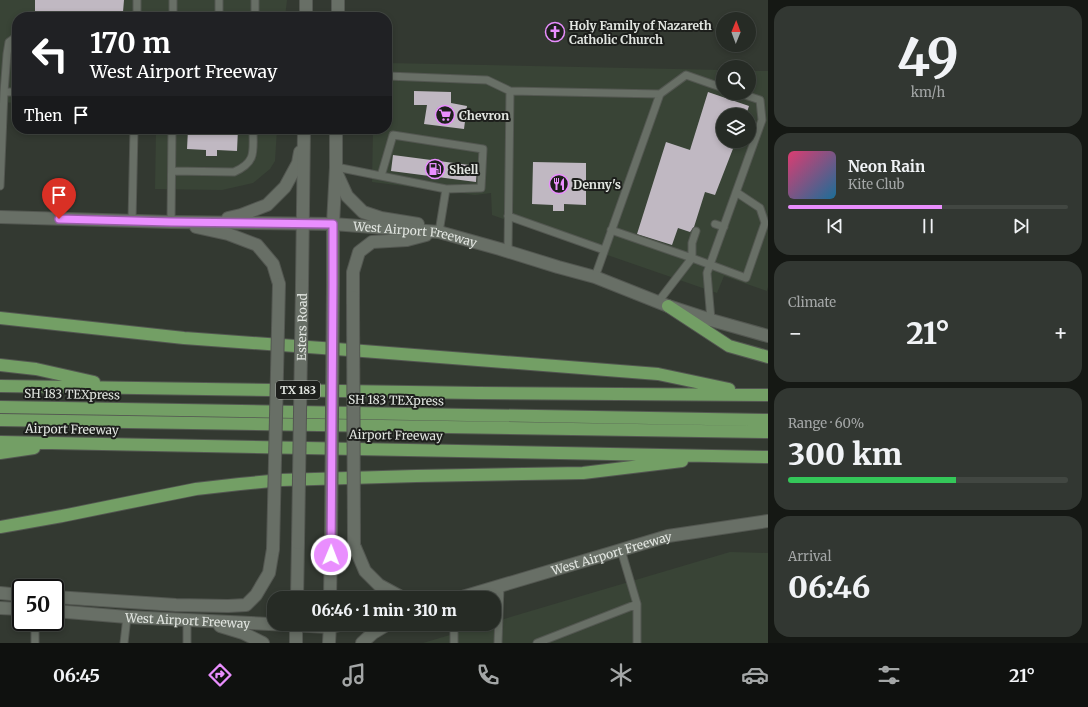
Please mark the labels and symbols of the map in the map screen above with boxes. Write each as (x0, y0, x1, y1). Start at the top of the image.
north arrow (716, 12, 756, 52)
place label: Holy Family of Nazareth Catholic Church (569, 18, 712, 47)
church icon: Holy Family of Nazareth Catholic Church (544, 21, 566, 43)
supermarket icon: Chevron (434, 104, 456, 126)
place label: Chevron (459, 108, 509, 123)
fuel station icon: Shell (424, 158, 446, 180)
place label: Shell (449, 162, 479, 177)
restaurant icon: Denny's (548, 173, 570, 195)
place label: Denny's (573, 177, 621, 192)
pin (42, 178, 76, 219)
street label: West Airport Freeway (352, 218, 479, 250)
street label: Esters Road (293, 293, 309, 361)
road number: TX 183 (276, 381, 320, 399)
street label: SH 183 TEXpress (24, 386, 120, 402)
street label: SH 183 TEXpress (348, 392, 444, 408)
street label: Airport Freeway (24, 421, 119, 437)
street label: Airport Freeway (348, 427, 443, 443)
street label: West Airport Freeway (548, 528, 673, 578)
position arrow (310, 534, 352, 576)
speed limit sign: 50 (12, 579, 64, 631)
street label: West Airport Freeway (124, 609, 251, 631)

